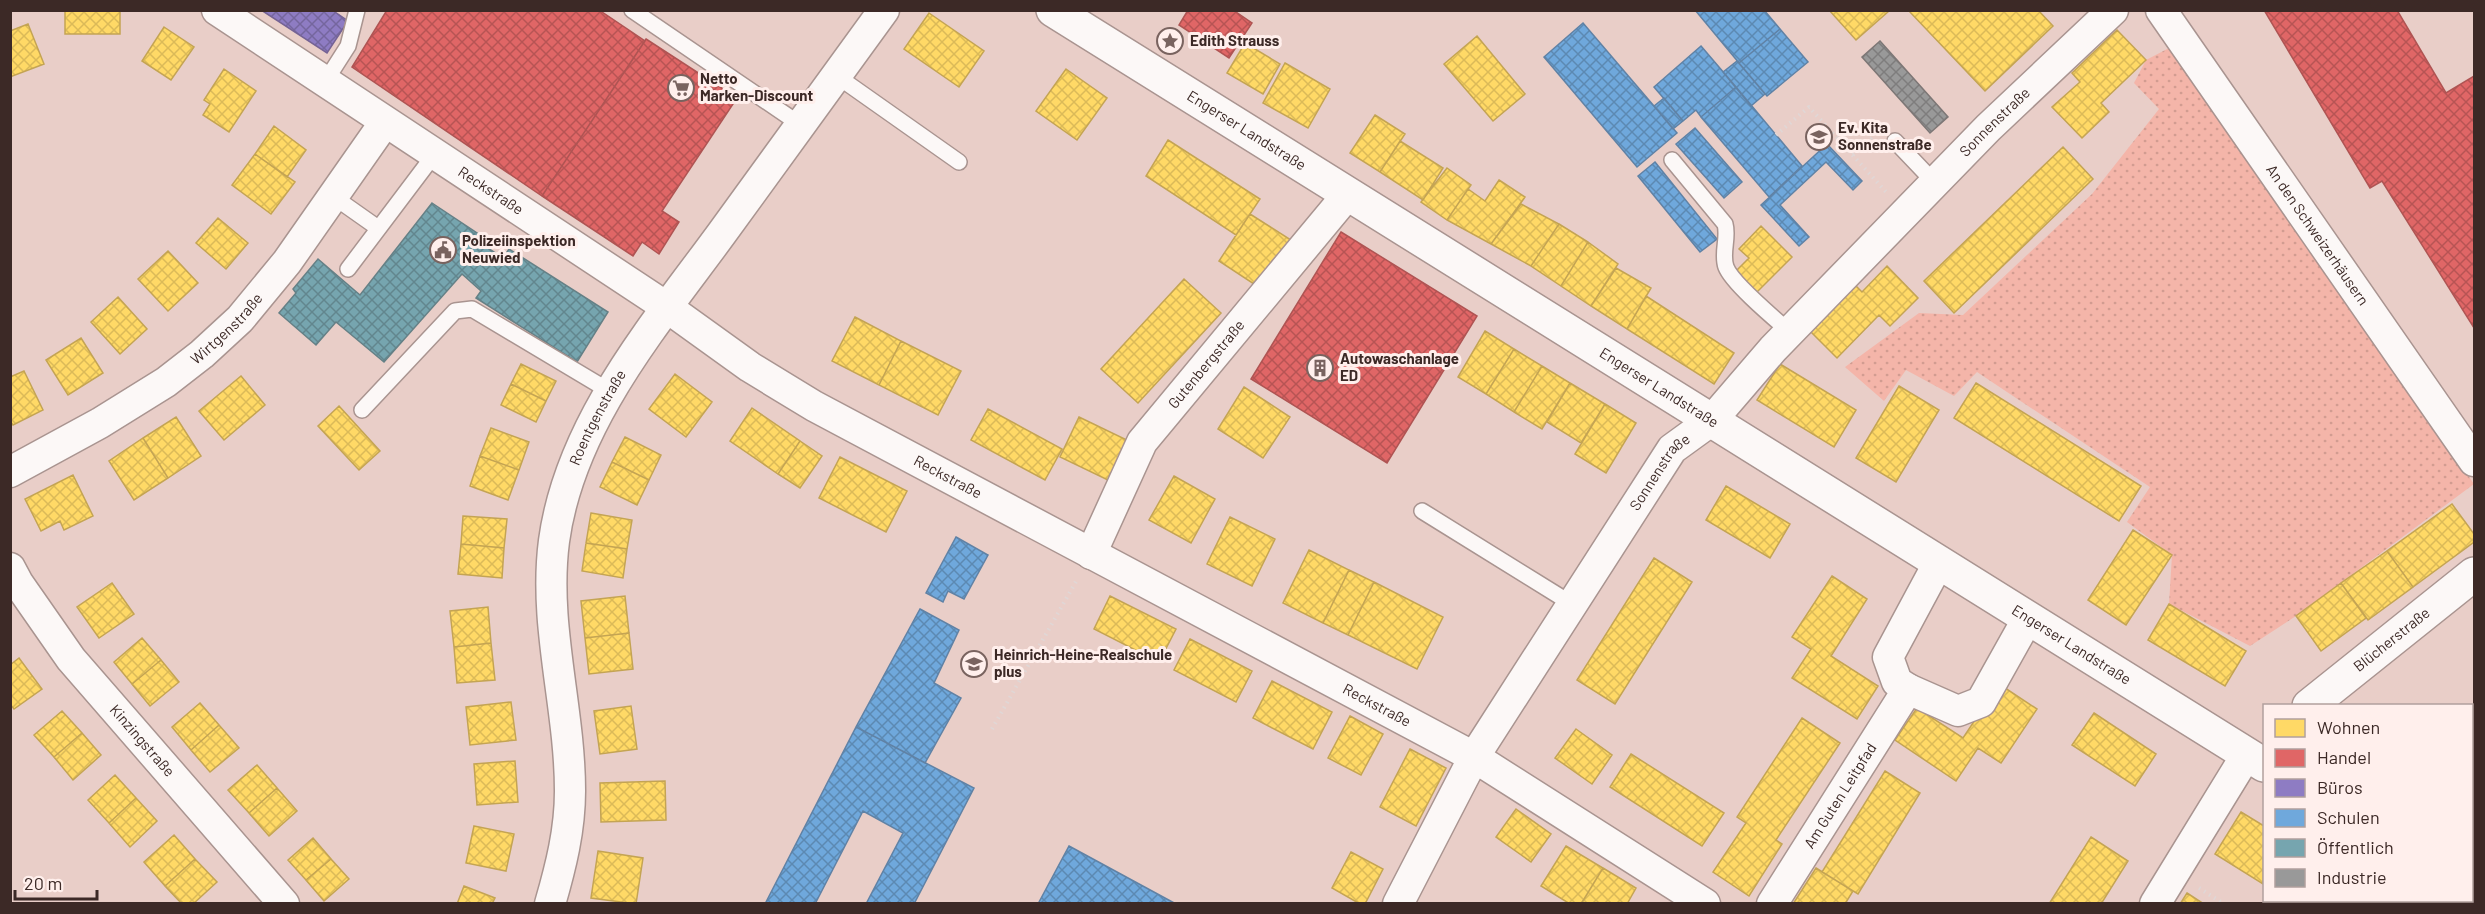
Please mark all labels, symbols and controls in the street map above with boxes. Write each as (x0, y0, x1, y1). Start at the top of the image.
place icon: Edith Strauss (1155, 26, 1185, 56)
place label: Edith Strauss (1190, 31, 1280, 49)
place label: Netto Marken-Discount (700, 69, 814, 104)
supermarket icon: Netto Marken-Discount (666, 73, 696, 103)
street label: Sonnenstraße (1955, 83, 2033, 160)
street label: Engerser Landstraße (1184, 86, 1310, 174)
place label: Ev. Kita Sonnenstraße (1838, 118, 1932, 153)
school or university icon: Ev. Kita Sonnenstraße (1804, 122, 1834, 152)
street label: An den Schweizerhäusern (2263, 161, 2373, 308)
street label: Reckstraße (455, 162, 527, 218)
place label: Polizeiinspektion Neuwied (462, 231, 576, 266)
public building icon: Polizeiinspektion Neuwied (428, 235, 458, 265)
street label: Wirtgenstraße (186, 289, 266, 368)
street label: Gutenbergstraße (1164, 316, 1248, 412)
street label: Engerser Landstraße (1597, 343, 1722, 431)
place label: Autowaschanlage ED (1340, 349, 1459, 384)
building icon: Autowaschanlage ED (1305, 353, 1335, 383)
street label: Roentgenstraße (565, 366, 629, 467)
street label: Sonnenstraße (1625, 429, 1693, 513)
street label: Reckstraße (911, 451, 985, 502)
street label: Engerser Landstraße (2009, 600, 2135, 688)
street label: Blücherstraße (2349, 603, 2433, 675)
place label: Heinrich-Heine-Realschule plus (994, 645, 1172, 680)
school or university icon: Heinrich-Heine-Realschule plus (959, 649, 989, 679)
street label: Reckstraße (1340, 679, 1414, 730)
street label: Kinzingstraße (107, 700, 179, 780)
legend (2263, 704, 2473, 902)
text: Wohnen (2317, 716, 2380, 738)
street label: Am Guten Leitpfad (1800, 739, 1880, 851)
text: Handel (2317, 746, 2371, 768)
text: Büros (2317, 776, 2363, 798)
text: Schulen (2317, 806, 2380, 828)
text: Öffentlich (2317, 836, 2394, 858)
scale bar (15, 863, 98, 901)
text: Industrie (2317, 866, 2387, 888)
text: 20 m (24, 872, 62, 894)

